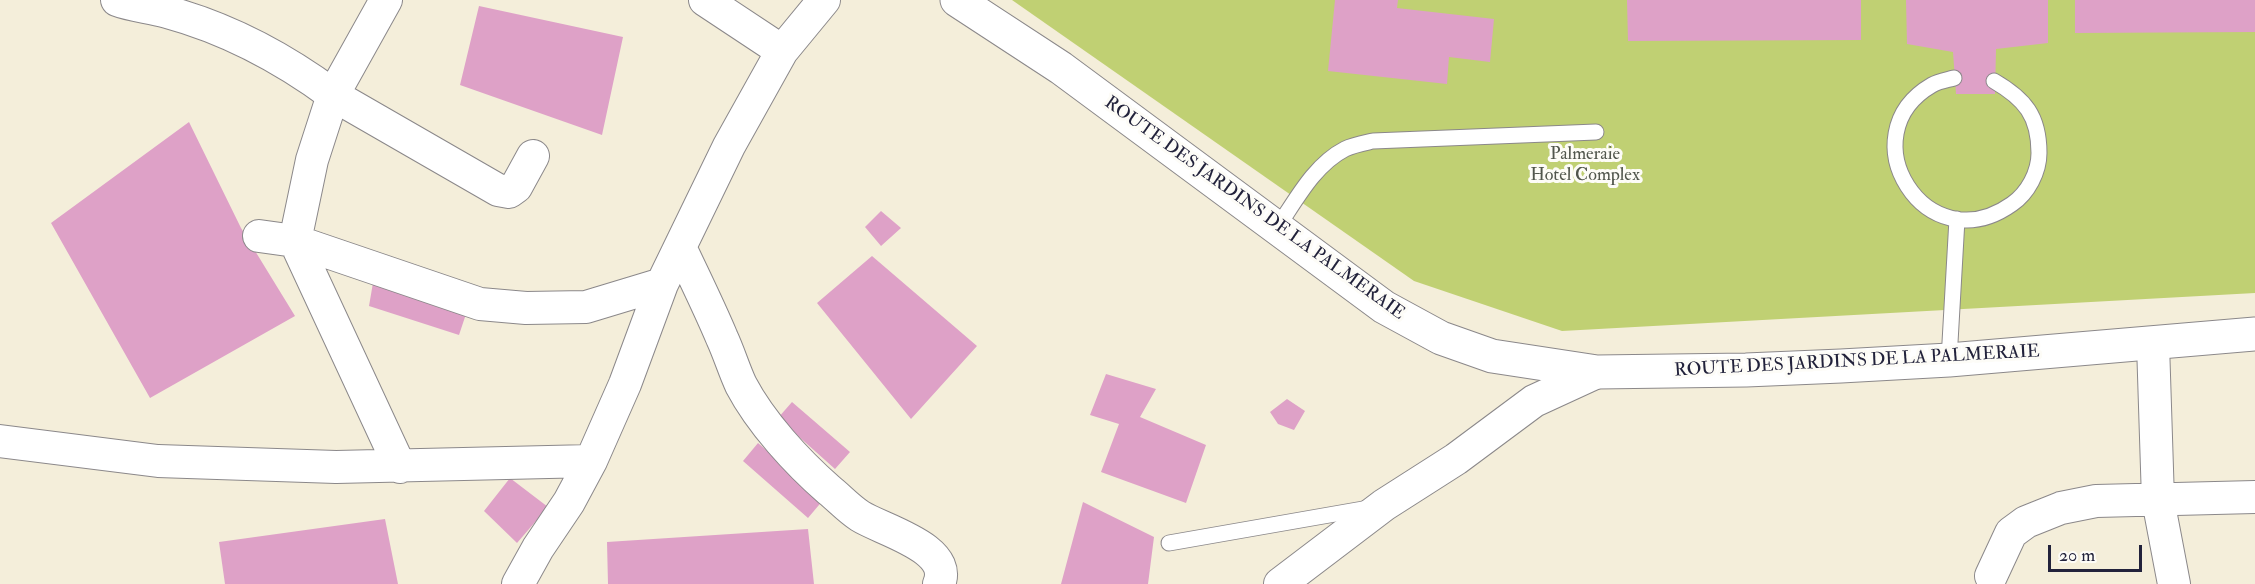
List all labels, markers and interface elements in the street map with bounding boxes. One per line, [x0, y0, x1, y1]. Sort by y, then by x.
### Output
street label: ROUTE DES JARDINS DE LA PALMERAIE [1100, 93, 1408, 325]
park label: Palmeraie Hotel Complex [1530, 144, 1640, 186]
street label: ROUTE DES JARDINS DE LA PALMERAIE [1674, 342, 2040, 382]
scale bar [2051, 533, 2146, 571]
text: 20 m [2059, 544, 2095, 567]

